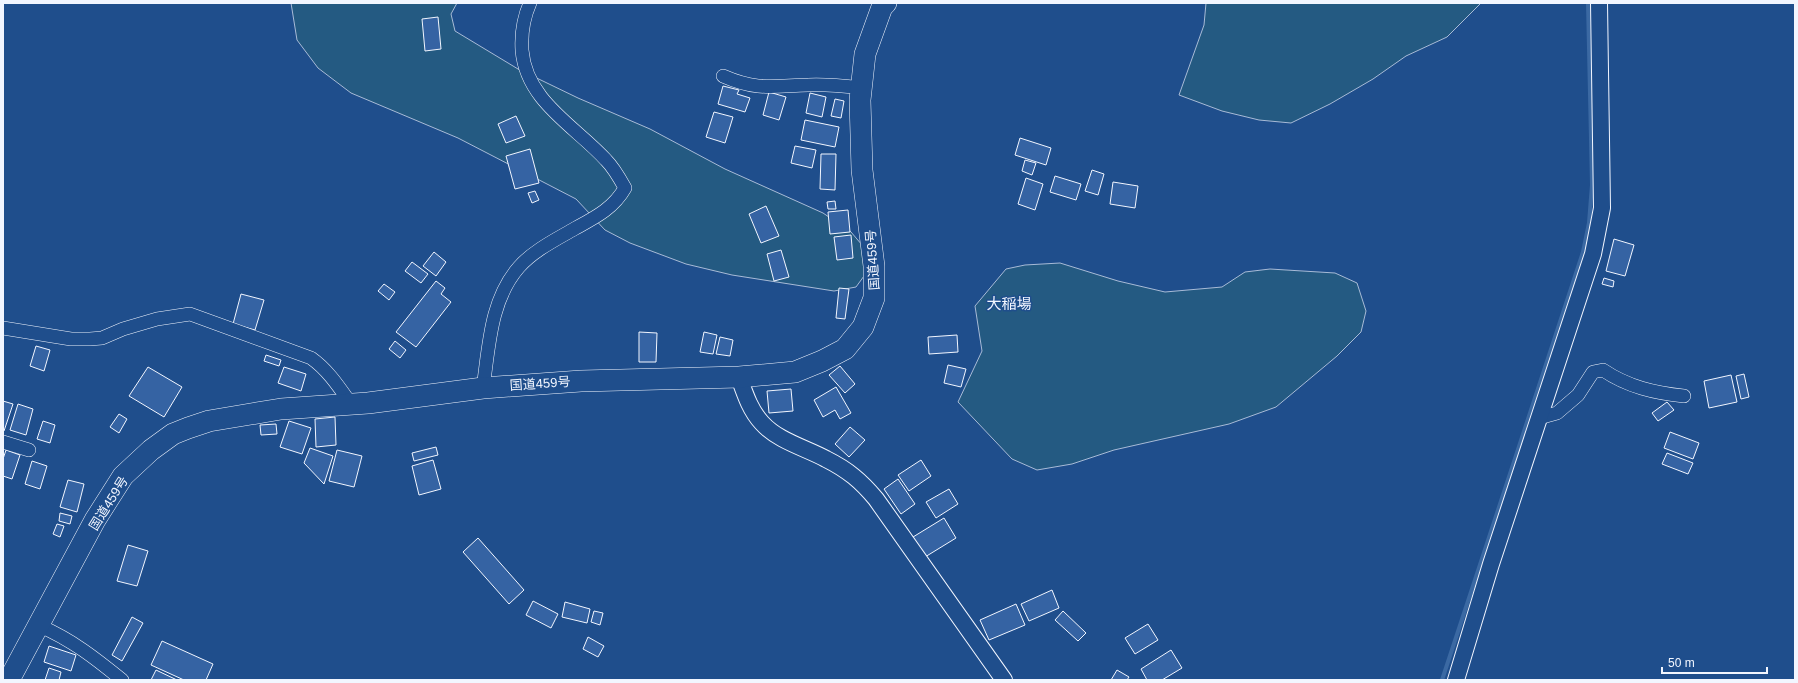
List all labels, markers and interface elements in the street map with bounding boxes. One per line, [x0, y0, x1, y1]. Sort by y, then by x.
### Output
street label: 国道459号 [863, 229, 882, 291]
district label: 大稲場 [986, 295, 1032, 312]
street label: 国道459号 [509, 374, 571, 393]
street label: 国道459号 [86, 474, 131, 533]
scale bar [1662, 649, 1767, 675]
text: 50 m [1668, 656, 1695, 670]

